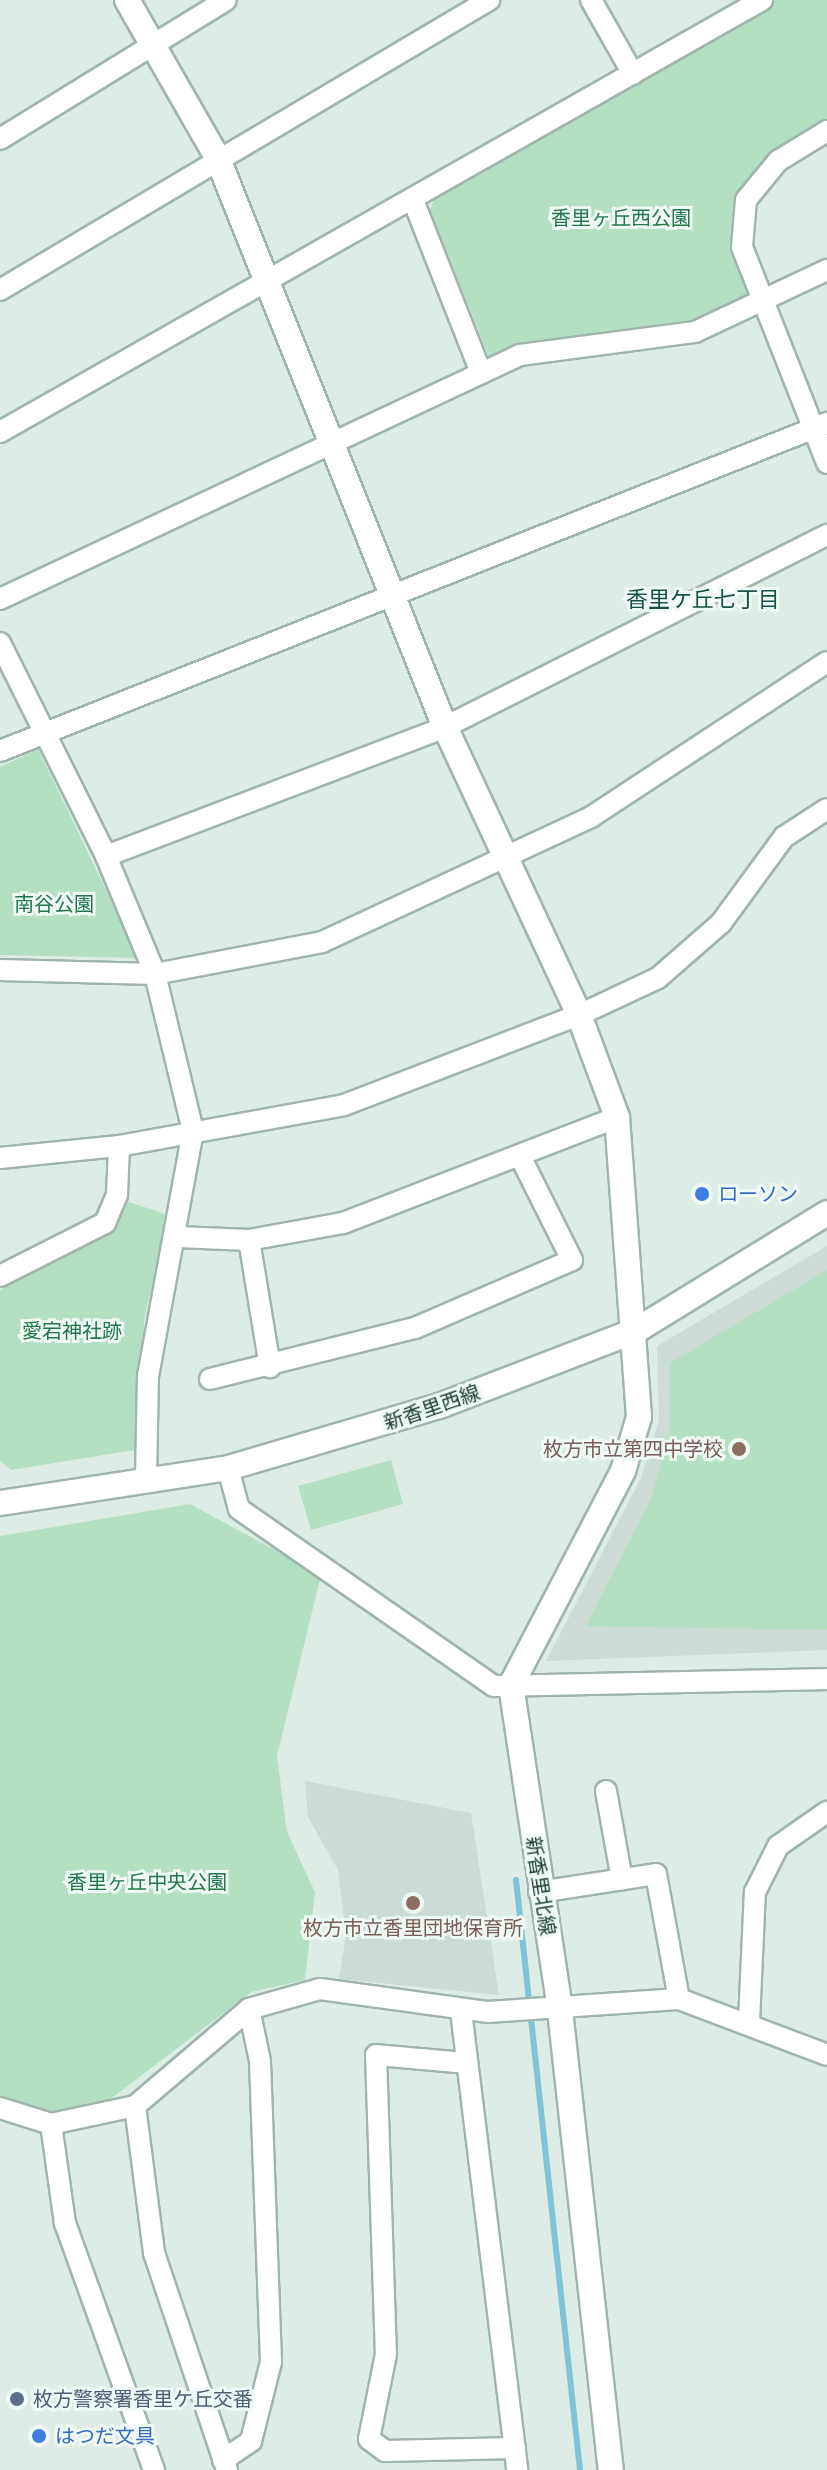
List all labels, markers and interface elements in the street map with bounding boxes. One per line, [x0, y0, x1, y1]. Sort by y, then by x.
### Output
park label: 香里ヶ丘西公園 [551, 206, 691, 230]
district label: 香里ケ丘七丁目 [626, 587, 780, 613]
park label: 南谷公園 [14, 892, 94, 916]
place label: ローソン [718, 1182, 798, 1206]
marker: ローソン [693, 1185, 711, 1203]
park label: 愛宕神社跡 [22, 1319, 122, 1343]
street label: 新香里西線 [381, 1380, 483, 1436]
place label: 枚方市立第四中学校 [543, 1437, 723, 1461]
marker: 枚方市立第四中学校 [730, 1440, 748, 1458]
street label: 新香里北線 [520, 1835, 560, 1937]
park label: 香里ヶ丘中央公園 [67, 1870, 227, 1894]
marker: 枚方市立香里団地保育所 [404, 1894, 422, 1912]
place label: 枚方市立香里団地保育所 [303, 1916, 523, 1940]
place label: 枚方警察署香里ケ丘交番 [33, 2387, 253, 2411]
marker: 枚方警察署香里ケ丘交番 [8, 2390, 26, 2408]
place label: はつだ文具 [55, 2424, 155, 2448]
marker: はつだ文具 [30, 2427, 48, 2445]

